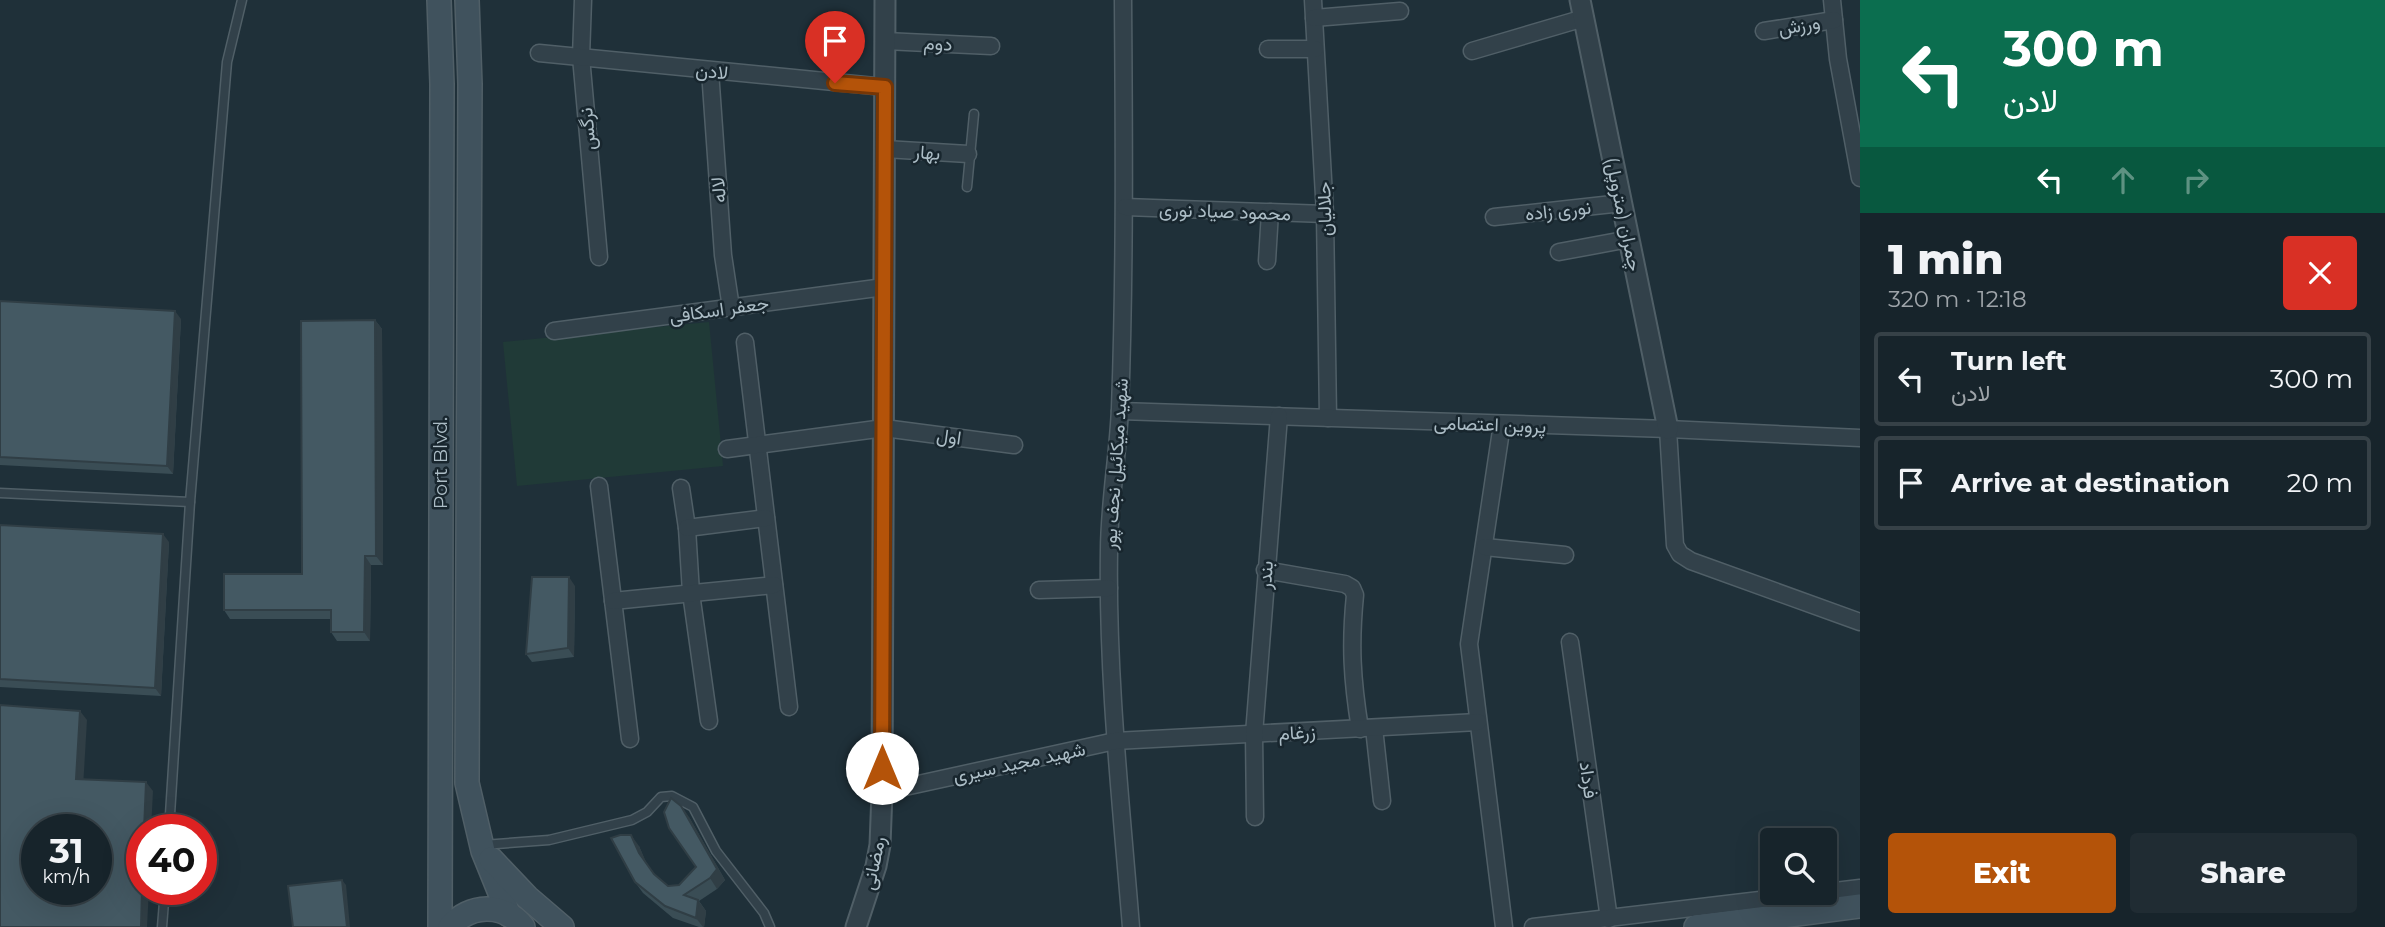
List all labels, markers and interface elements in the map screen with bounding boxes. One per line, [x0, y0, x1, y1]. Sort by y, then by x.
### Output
pin [805, 11, 865, 83]
street label: ورزش [1776, 11, 1822, 40]
text: 300 m [2003, 19, 2164, 78]
icon: arrive [816, 22, 854, 60]
icon: left [1888, 28, 1979, 119]
street label: دوم [923, 31, 953, 57]
street label: لادن [694, 58, 729, 85]
text: لادن [2003, 81, 2058, 120]
street label: نرگس [574, 107, 601, 151]
street label: بهار [912, 140, 941, 165]
street label: چمران (متروپل) [1598, 155, 1647, 274]
icon: left [2031, 161, 2069, 199]
icon: ahead [2104, 161, 2142, 199]
icon: right [2177, 161, 2215, 199]
street label: لاله [706, 176, 731, 204]
street label: جلالیان [1312, 181, 1337, 237]
street label: نوری زاده [1524, 196, 1592, 225]
street label: محمود صیاد نوری [1159, 198, 1291, 225]
text: 1 min [1888, 233, 2004, 285]
button: close [2283, 236, 2357, 310]
text: 320 m · 12:18 [1888, 285, 2027, 313]
street label: جعفر اسکافی [668, 291, 770, 328]
text: Turn left [1951, 345, 2067, 377]
icon: left [1892, 360, 1930, 398]
text: 300 m [2270, 363, 2353, 395]
street label: شهید میکائیل نجف پور [1098, 377, 1135, 552]
text: لادن [1951, 379, 1991, 407]
street label: پروین اعتصامی [1433, 411, 1547, 440]
street label: Port Blvd. [429, 417, 452, 509]
street label: اول [935, 423, 963, 450]
icon: arrive [1892, 464, 1930, 502]
text: Arrive at destination [1951, 467, 2230, 499]
text: 20 m [2287, 467, 2353, 499]
street label: بندر [1253, 560, 1278, 591]
street label: زرغام [1278, 720, 1316, 746]
position arrow [845, 731, 919, 805]
street label: شهید مجید سیری [951, 737, 1087, 788]
street label: فرداد [1575, 760, 1602, 800]
speed limit sign: 40 [126, 814, 217, 905]
map controls [1760, 828, 1837, 905]
button: search [1760, 828, 1837, 905]
text: 31 [49, 829, 84, 872]
button: Exit [1888, 833, 2116, 913]
button: Share [2130, 833, 2357, 913]
street label: رمضانی [857, 834, 890, 892]
text: km/h [42, 866, 91, 888]

